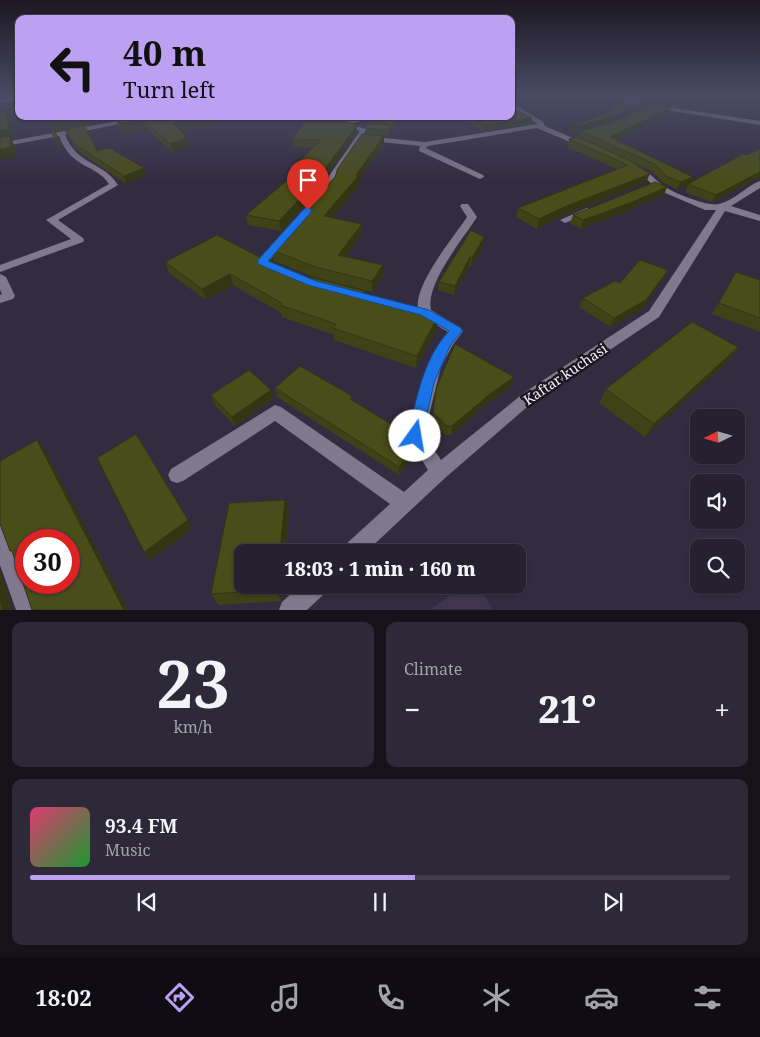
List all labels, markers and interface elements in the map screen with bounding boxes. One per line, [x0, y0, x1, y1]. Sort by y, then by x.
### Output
text: 40 m [123, 29, 206, 76]
icon: left [40, 35, 105, 100]
text: Turn left [123, 74, 215, 104]
pin [287, 159, 329, 210]
icon: arrive [294, 166, 322, 194]
street label: Kaftar kuchasi [519, 339, 611, 409]
position arrow [388, 409, 440, 461]
north arrow [690, 409, 745, 464]
map controls [690, 409, 745, 594]
button: sound [690, 474, 745, 529]
speed limit sign: 30 [15, 529, 80, 594]
button: search [690, 539, 745, 594]
text: 18:03 · 1 min · 160 m [284, 556, 476, 582]
text: 23 [156, 639, 230, 727]
text: Climate [404, 658, 462, 680]
text: 21° [538, 682, 596, 734]
text: − [404, 690, 420, 728]
text: + [714, 690, 730, 728]
text: km/h [173, 716, 213, 738]
text: 93.4 FM [105, 813, 178, 839]
text: Music [105, 839, 150, 861]
icon: previous [133, 888, 161, 916]
icon: pause [366, 888, 394, 916]
icon: next [599, 888, 627, 916]
icon: directions [162, 980, 197, 1015]
icon: music [268, 980, 303, 1015]
icon: phone [373, 980, 408, 1015]
icon: climate [479, 980, 514, 1015]
icon: car [584, 980, 619, 1015]
icon: filters [690, 980, 725, 1015]
text: 18:02 [35, 982, 92, 1012]

